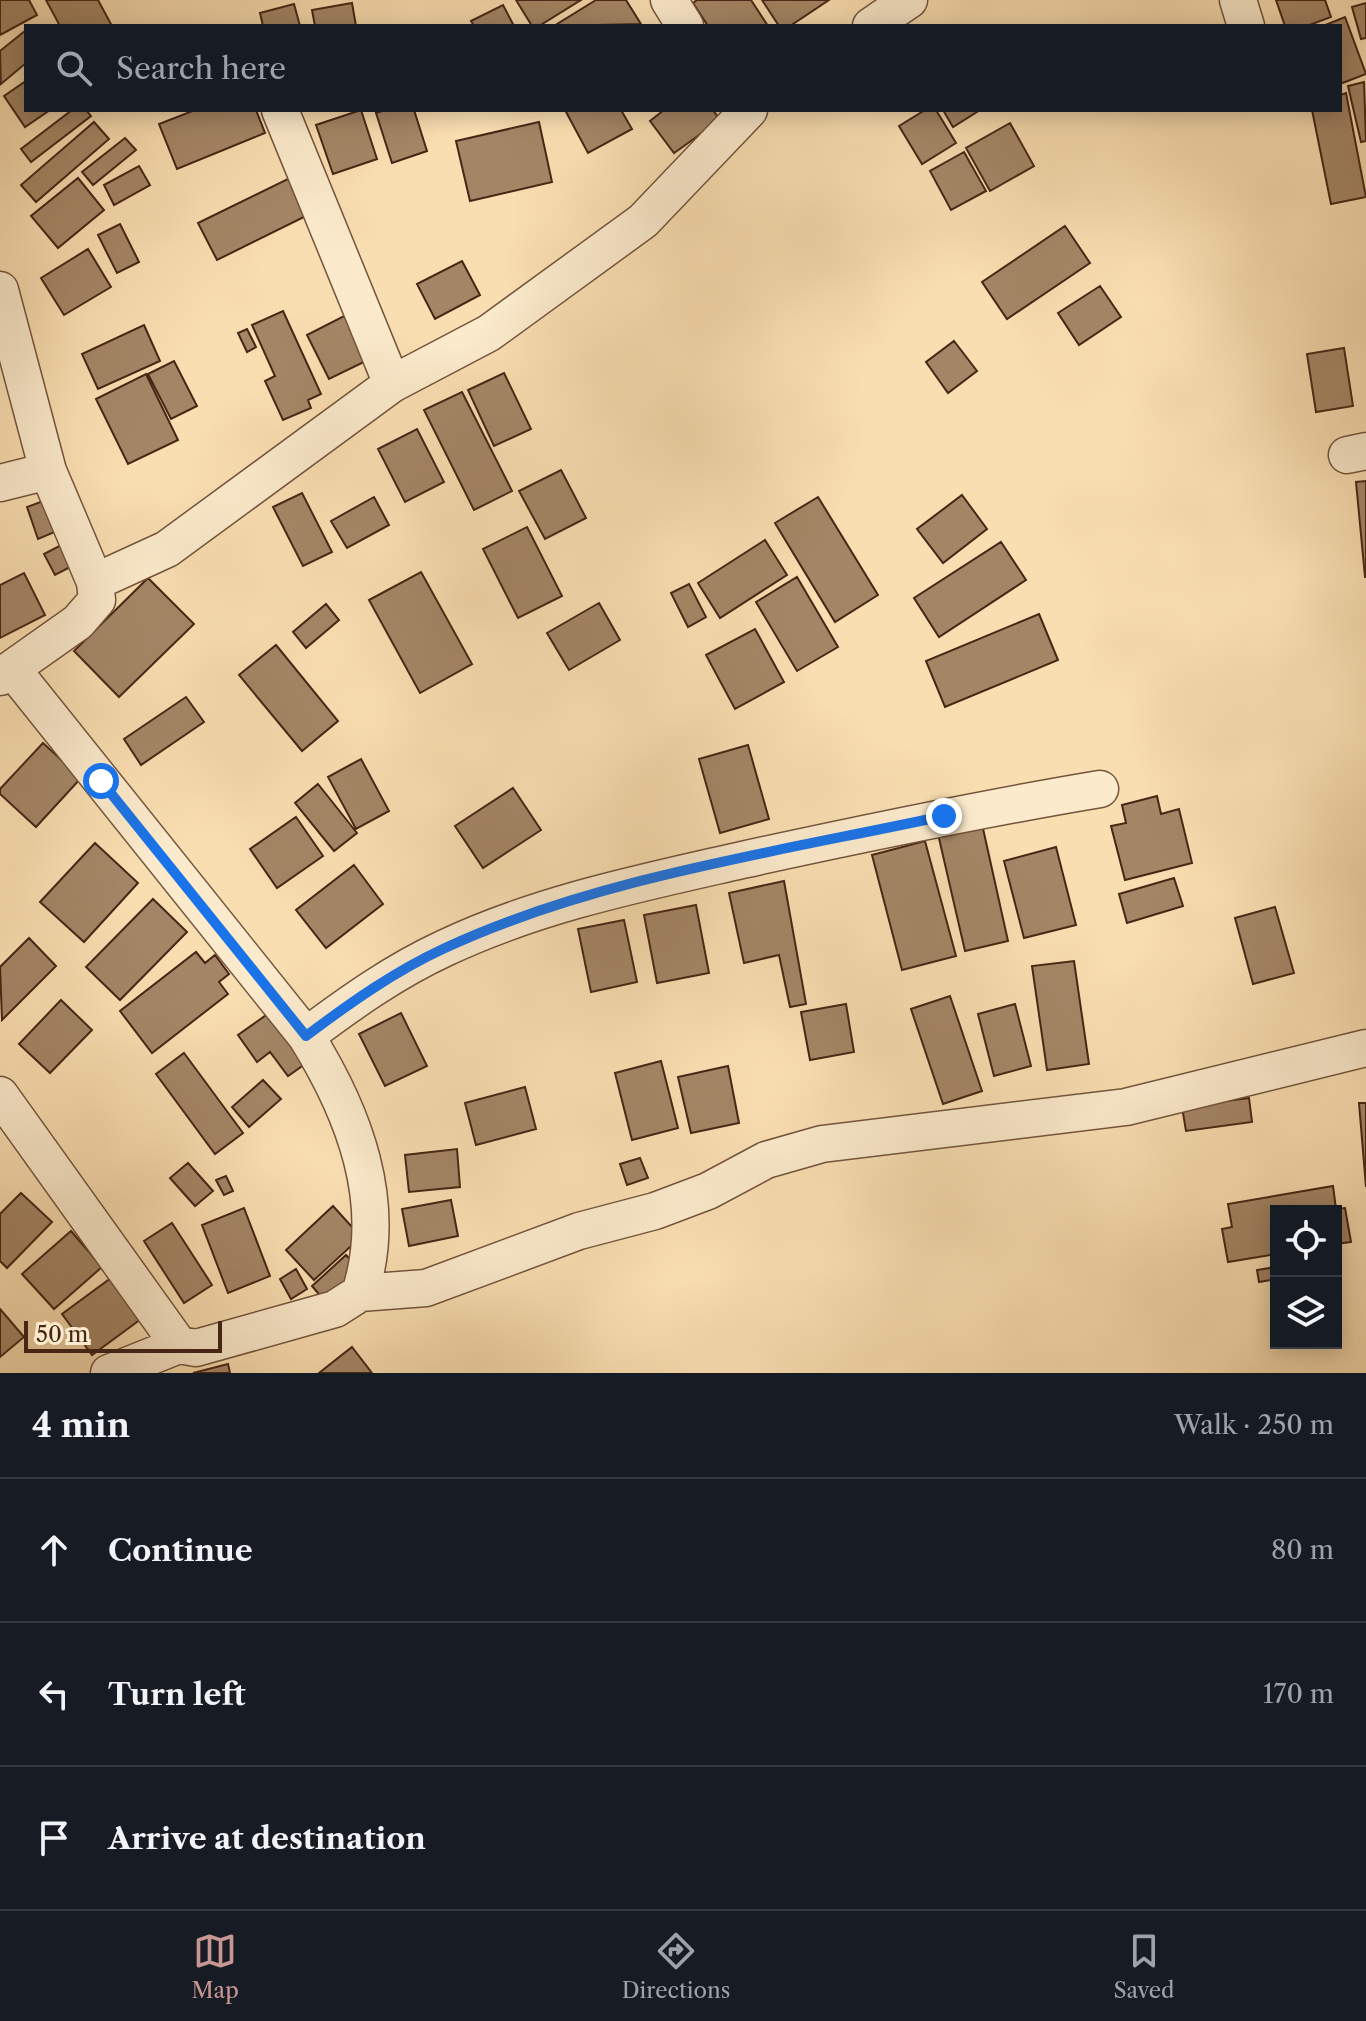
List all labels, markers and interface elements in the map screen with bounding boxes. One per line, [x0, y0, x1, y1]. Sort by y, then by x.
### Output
search box [24, 24, 1342, 112]
icon: search [52, 46, 96, 90]
text: Search here [116, 50, 286, 87]
route start [83, 763, 119, 799]
route end [926, 798, 962, 834]
map controls [1270, 1205, 1342, 1349]
button: locate [1270, 1205, 1342, 1277]
button: layers [1270, 1277, 1342, 1349]
scale bar [24, 1317, 222, 1353]
text: 50 m [36, 1321, 88, 1348]
text: 4 min [32, 1404, 130, 1446]
text: Walk · 250 m [1174, 1409, 1334, 1441]
icon: ahead [32, 1528, 76, 1572]
text: Continue [108, 1532, 253, 1569]
text: 80 m [1271, 1534, 1334, 1566]
icon: left [32, 1672, 76, 1716]
text: Turn left [108, 1676, 245, 1713]
text: 170 m [1263, 1678, 1334, 1710]
icon: arrive [32, 1816, 76, 1860]
text: Arrive at destination [108, 1820, 426, 1857]
tab: Map [191, 1929, 239, 2004]
tab: Directions [622, 1929, 730, 2004]
tab: Saved [1113, 1929, 1174, 2004]

